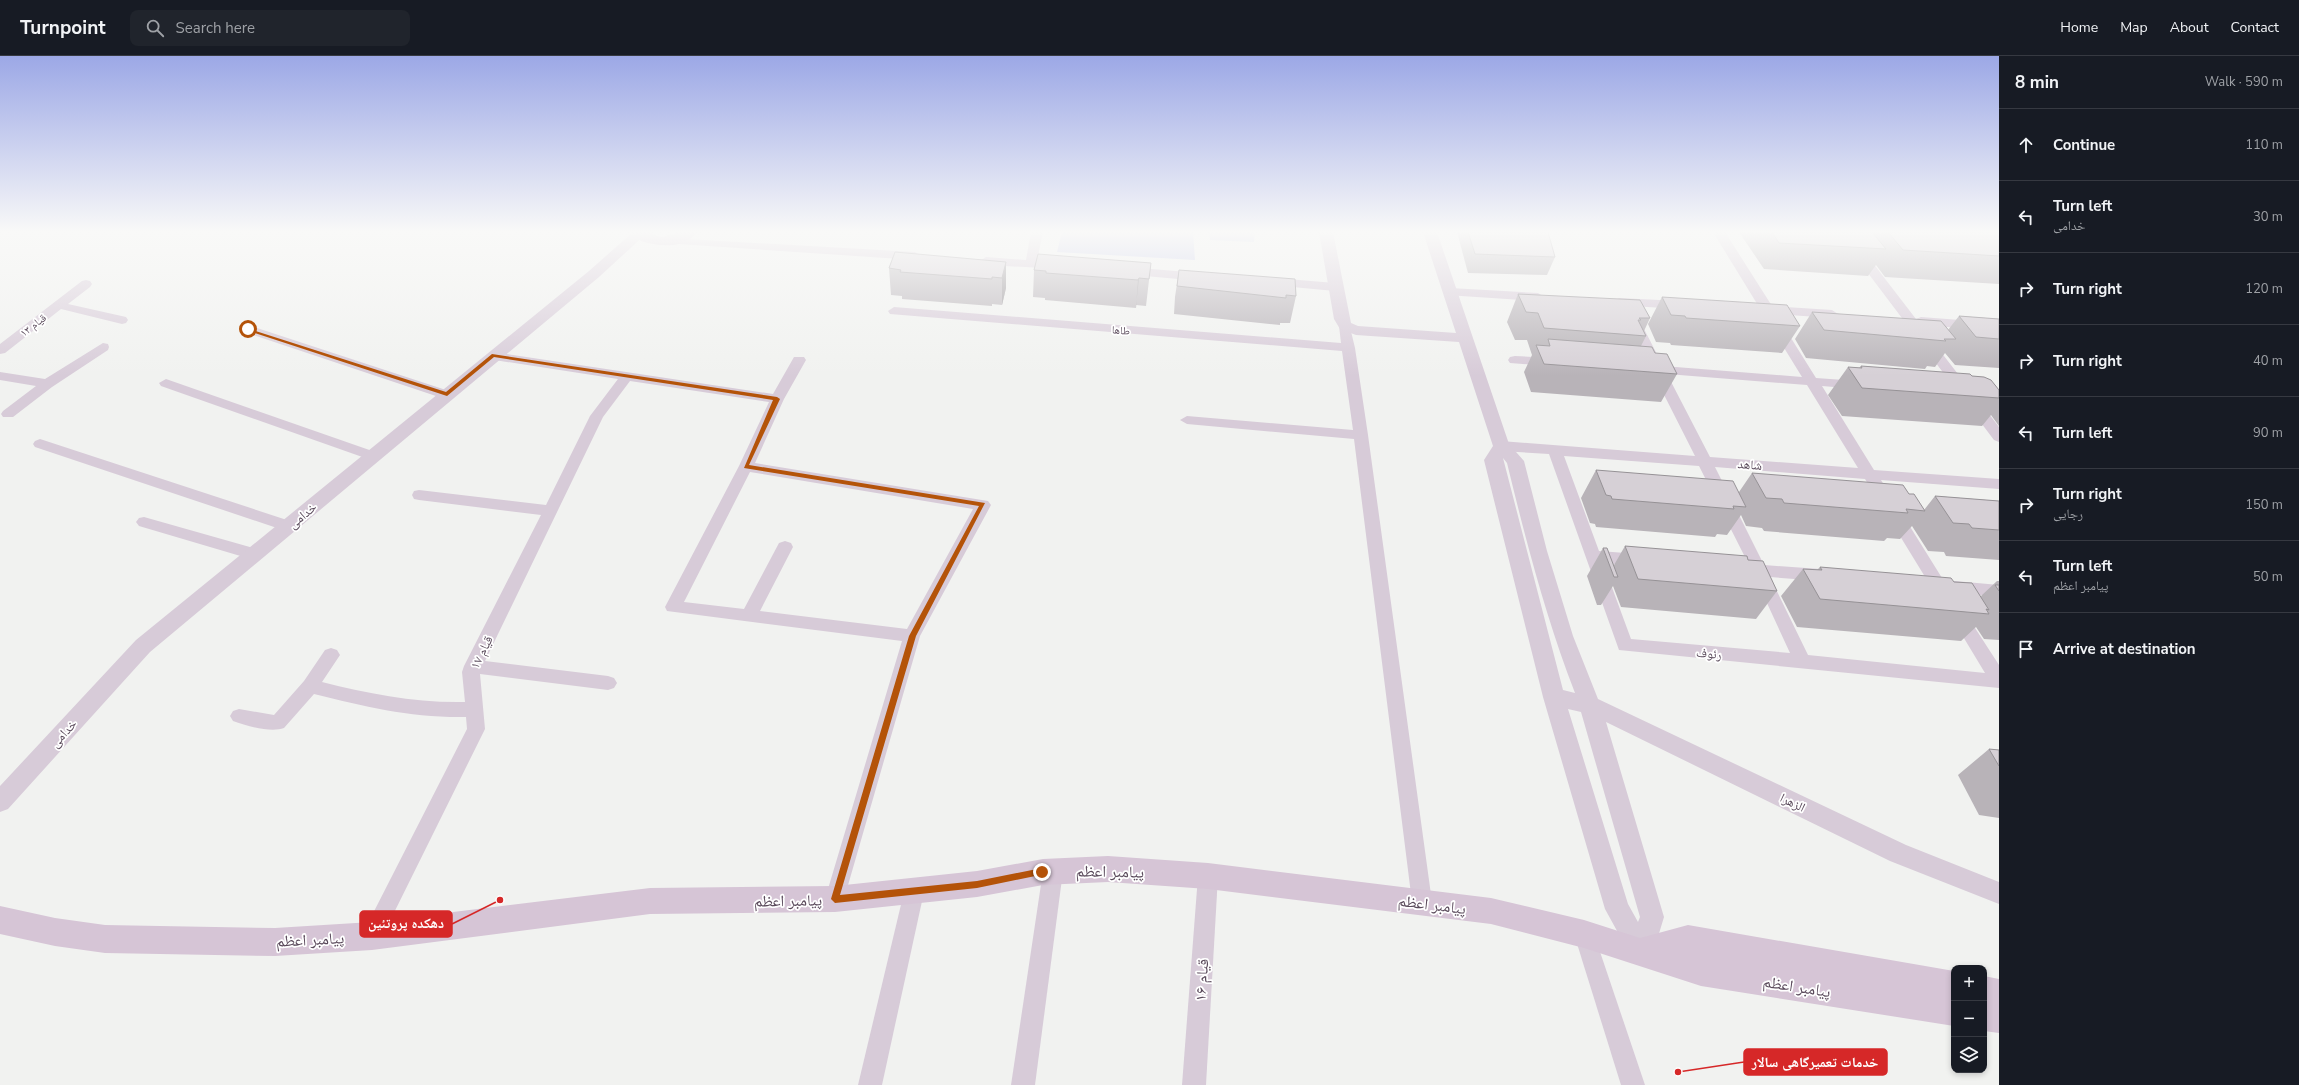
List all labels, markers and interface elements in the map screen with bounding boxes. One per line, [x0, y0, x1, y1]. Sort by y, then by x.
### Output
search box [130, 10, 410, 46]
text: Turnpoint [20, 15, 106, 41]
icon: search [144, 17, 166, 39]
text: Search here [176, 18, 255, 38]
text: Home [2060, 18, 2098, 37]
text: Map [2120, 18, 2148, 37]
text: About [2170, 18, 2209, 37]
text: Contact [2231, 18, 2279, 37]
text: 8 min [2015, 71, 2059, 94]
text: Walk · 590 m [2205, 73, 2283, 91]
icon: ahead [2015, 134, 2037, 156]
text: Continue [2053, 135, 2115, 155]
text: 110 m [2245, 136, 2283, 154]
text: Turn left [2053, 196, 2112, 216]
icon: left [2015, 206, 2037, 228]
text: 30 m [2253, 208, 2283, 226]
text: خدامی [2053, 217, 2085, 235]
icon: right [2015, 278, 2037, 300]
text: Turn right [2053, 279, 2122, 299]
text: 120 m [2245, 280, 2283, 298]
street label: قیام ۱۳ [17, 310, 50, 340]
route start [239, 320, 257, 338]
street label: طاها [1111, 322, 1131, 339]
icon: right [2015, 350, 2037, 372]
text: Turn right [2053, 351, 2122, 371]
text: 40 m [2253, 352, 2283, 370]
icon: left [2015, 422, 2037, 444]
text: Turn left [2053, 423, 2112, 443]
text: 90 m [2253, 424, 2283, 442]
street label: شاهد [1737, 455, 1763, 475]
text: Turn right [2053, 484, 2122, 504]
icon: right [2015, 494, 2037, 516]
text: 150 m [2245, 496, 2283, 514]
street label: خدامی [284, 498, 321, 533]
text: رجایی [2053, 505, 2083, 523]
text: Turn left [2053, 556, 2112, 576]
icon: left [2015, 566, 2037, 588]
text: 50 m [2253, 568, 2283, 586]
text: پیامبر اعظم [2053, 577, 2108, 595]
street label: قیام ۱۷ [466, 633, 498, 672]
icon: arrive [2015, 638, 2037, 660]
text: Arrive at destination [2053, 639, 2196, 659]
street label: رئوف [1695, 644, 1722, 664]
street label: خدامی [46, 716, 81, 752]
street label: الزهرا [1777, 789, 1808, 817]
street label: پیامبر اعظم [1076, 860, 1145, 884]
route end [1033, 863, 1051, 881]
street label: پیامبر اعظم [754, 889, 823, 913]
street label: پیامبر اعظم [1397, 890, 1467, 920]
callout: دهکده پروتئین [360, 911, 452, 937]
text: دهکده پروتئین [368, 914, 444, 933]
street label: پیامبر اعظم [275, 927, 345, 953]
street label: قیام ۱۶ [1190, 958, 1214, 1002]
map controls [1951, 965, 1987, 1073]
button: + [1951, 965, 1987, 1001]
street label: پیامبر اعظم [1761, 971, 1833, 1003]
button: − [1951, 1001, 1987, 1037]
button: layers [1951, 1037, 1987, 1073]
callout: خدمات تعمیرگاهی سالار [1744, 1049, 1887, 1075]
text: خدمات تعمیرگاهی سالار [1751, 1053, 1878, 1072]

